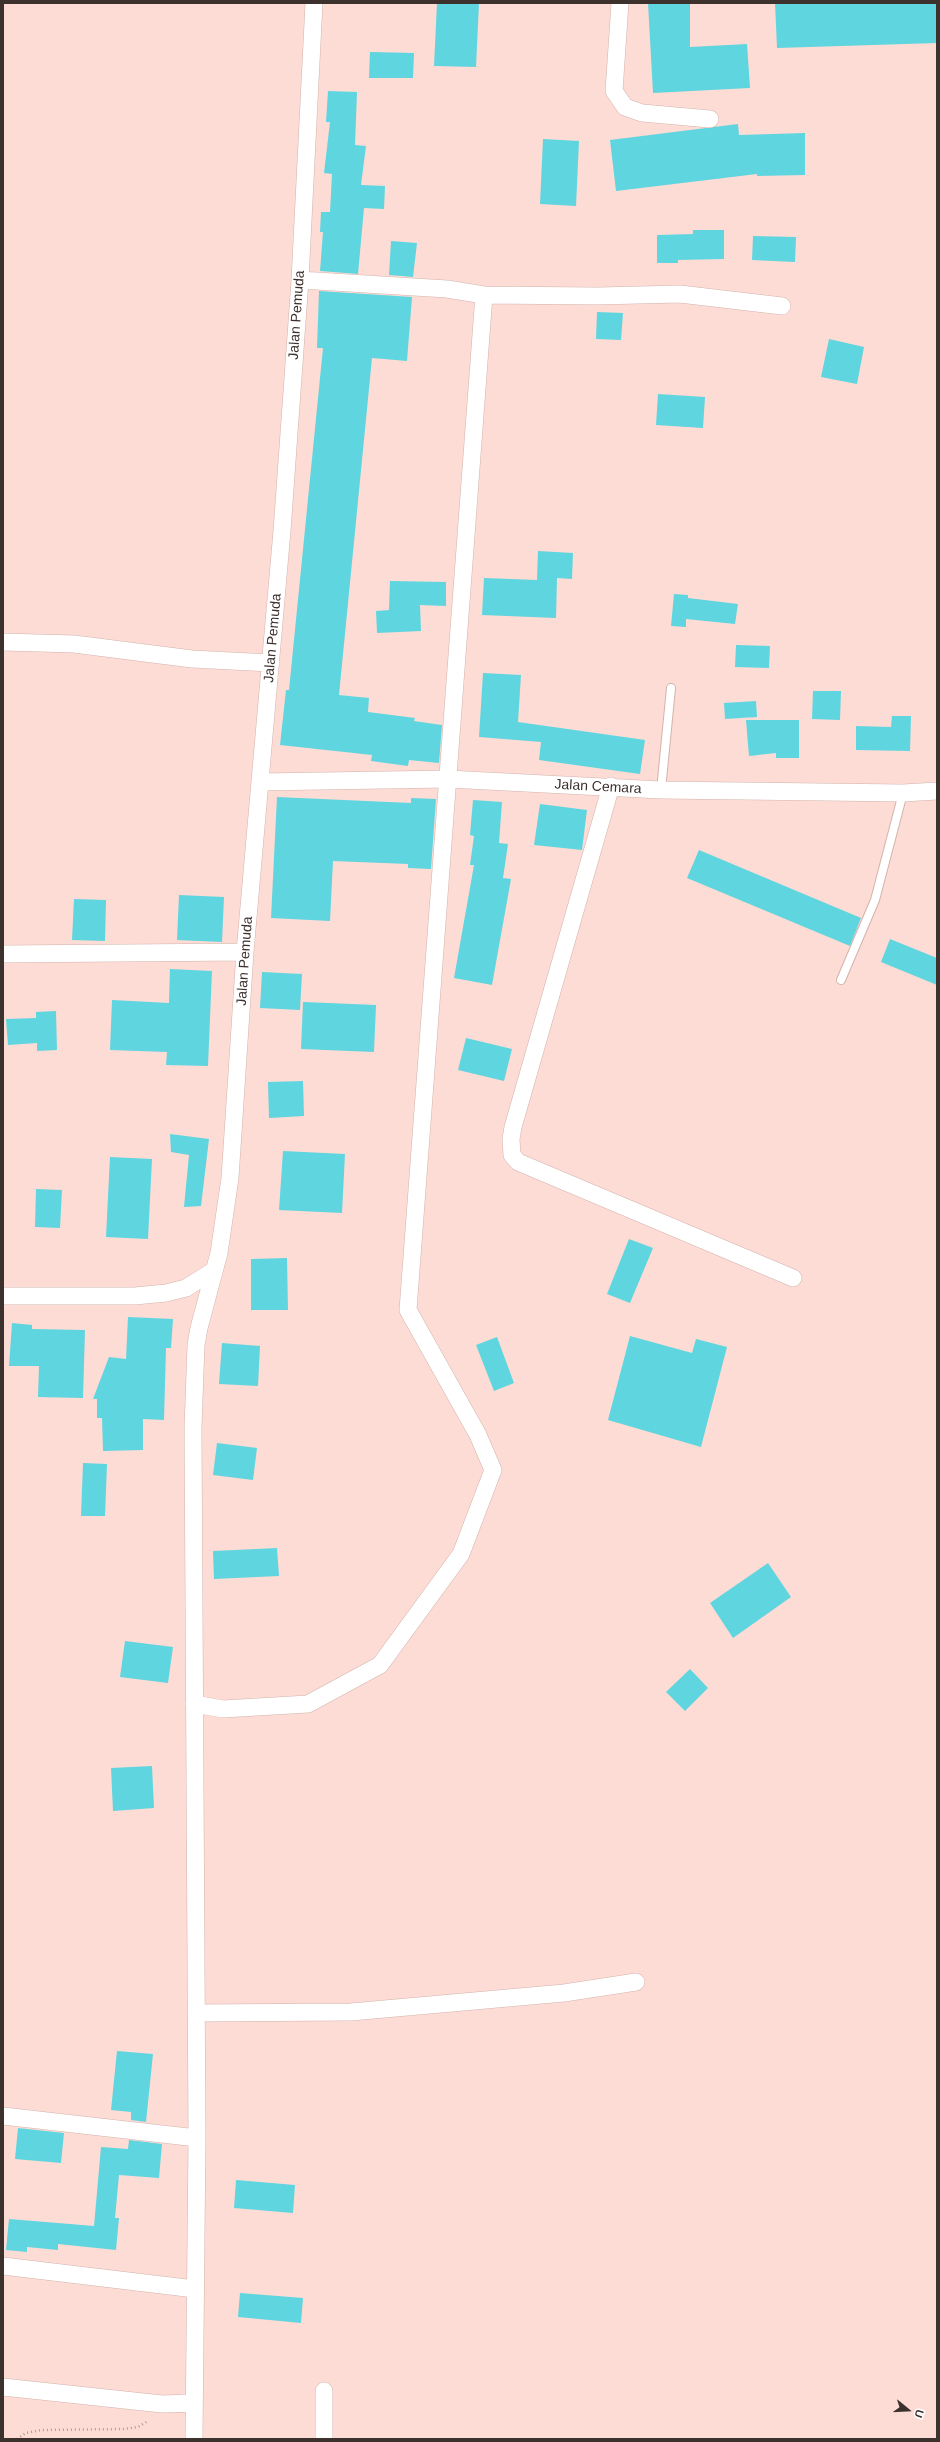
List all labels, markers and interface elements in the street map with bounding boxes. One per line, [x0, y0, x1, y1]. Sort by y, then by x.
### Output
street label: Jalan Pemuda [285, 270, 309, 360]
street label: Jalan Pemuda [261, 593, 285, 683]
street label: Jalan Cemara [554, 776, 642, 798]
street label: Jalan Pemuda [233, 916, 257, 1006]
north arrow [888, 2390, 928, 2430]
text: U [912, 2408, 926, 2419]

